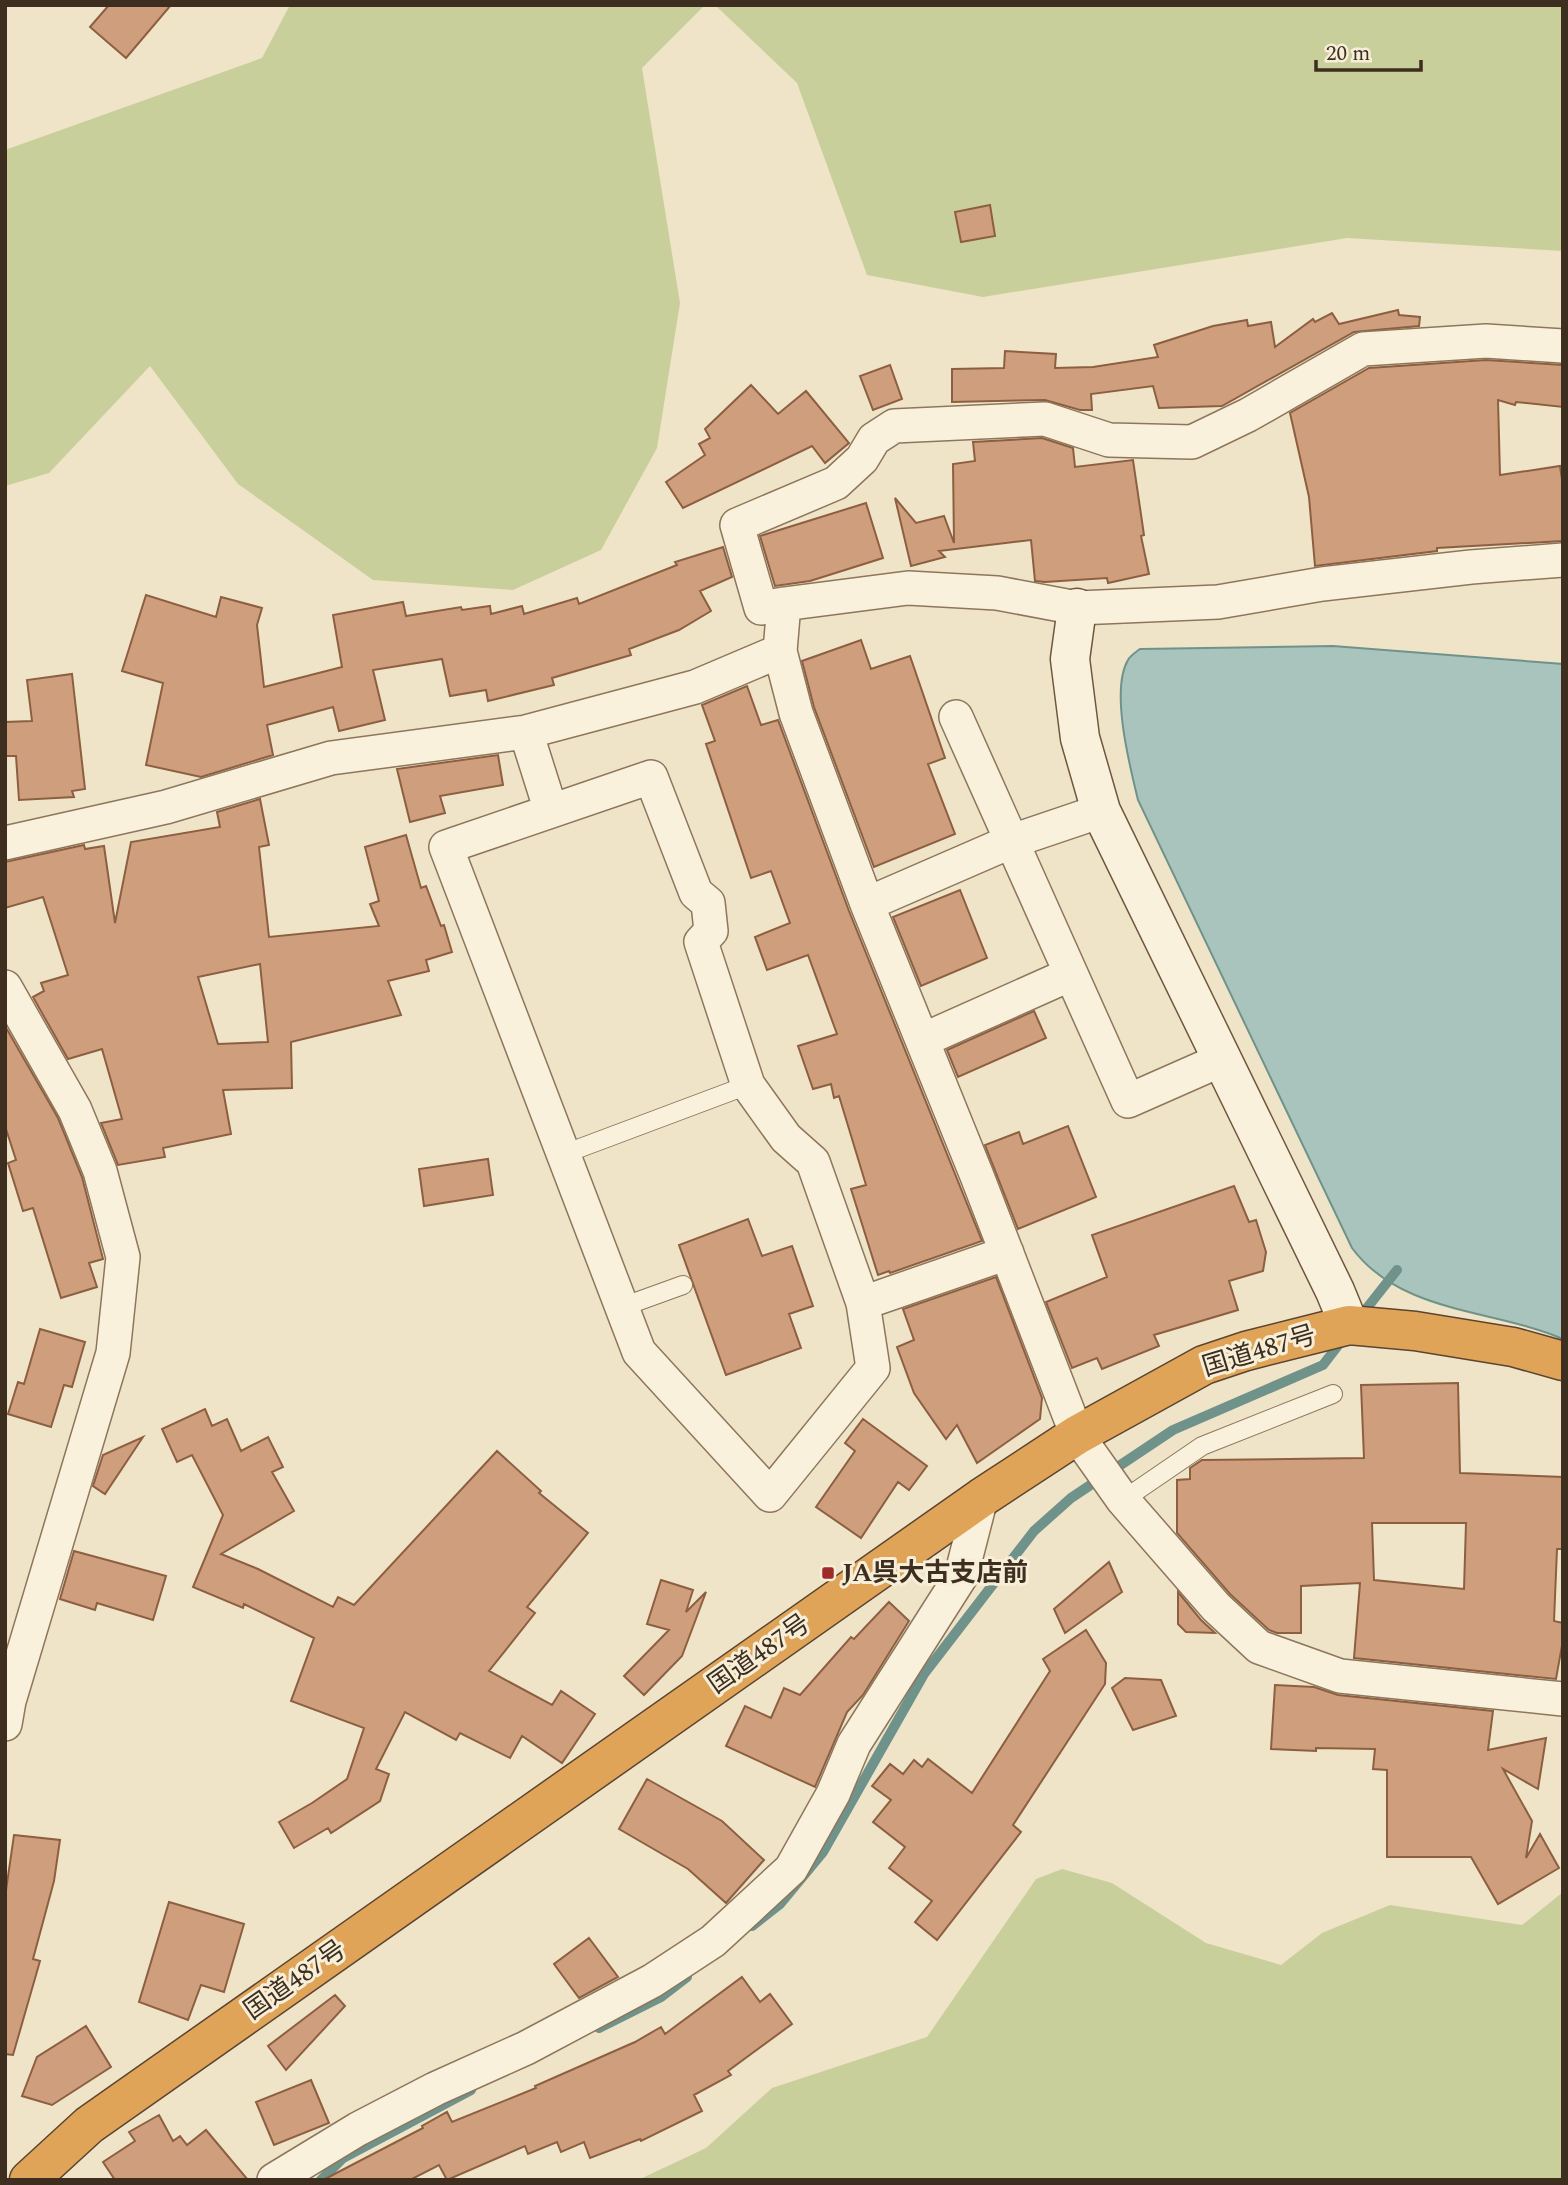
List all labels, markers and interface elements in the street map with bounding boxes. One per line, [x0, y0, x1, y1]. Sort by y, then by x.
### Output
scale bar [1316, 28, 1421, 72]
text: 20 m [1326, 38, 1370, 70]
street label: 国道487号 [1197, 1315, 1321, 1387]
place label: JA呉大古支店前 [842, 1553, 1028, 1593]
marker: JA呉大古支店前 [820, 1565, 836, 1581]
street label: 国道487号 [700, 1604, 818, 1704]
street label: 国道487号 [236, 1930, 354, 2030]

